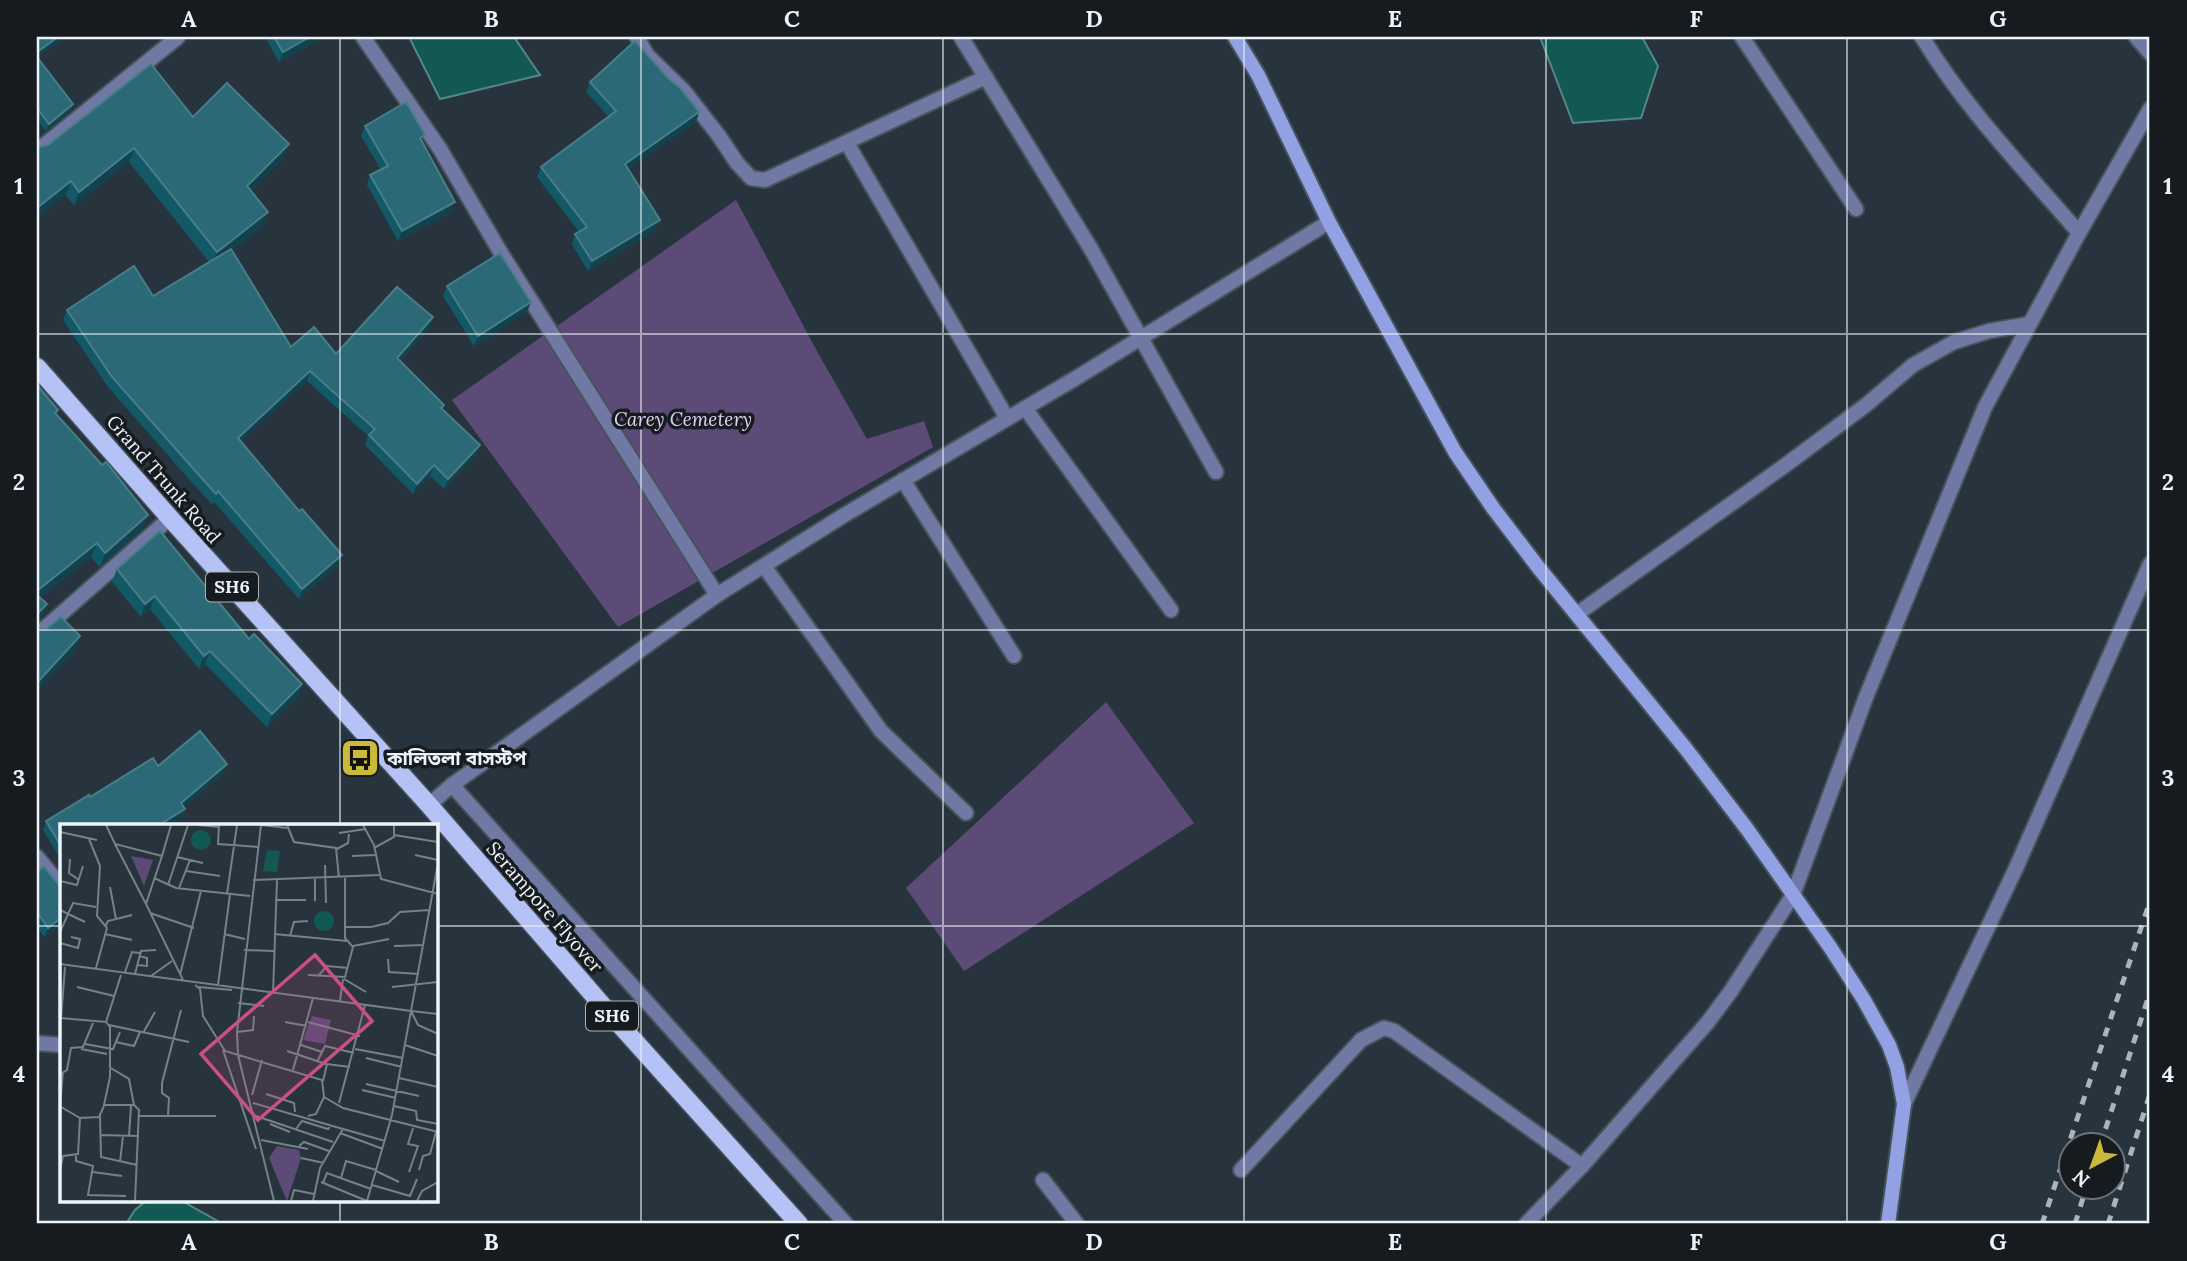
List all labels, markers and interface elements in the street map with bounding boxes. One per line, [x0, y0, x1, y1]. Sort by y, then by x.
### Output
text: A [181, 4, 197, 33]
text: B [483, 4, 499, 33]
text: C [784, 4, 800, 33]
text: D [1085, 4, 1103, 33]
text: E [1388, 4, 1402, 33]
text: F [1689, 4, 1703, 33]
text: G [1989, 4, 2007, 33]
text: 1 [14, 171, 24, 200]
text: 1 [2163, 171, 2173, 200]
park label: Carey Cemetery [614, 407, 752, 431]
street label: Grand Trunk Road [102, 410, 226, 548]
text: 2 [13, 467, 25, 496]
text: 2 [2162, 467, 2174, 496]
road number: SH6 [206, 572, 258, 602]
bus stop icon: কালিতলা বাসস্টপ [339, 737, 381, 779]
place label: কালিতলা বাসস্টপ [386, 746, 527, 770]
text: 3 [13, 763, 25, 792]
text: 3 [2162, 763, 2174, 792]
inset map [60, 824, 438, 1202]
street label: Serampore Flyover [481, 836, 609, 978]
road number: SH6 [586, 1001, 638, 1030]
text: 4 [13, 1059, 25, 1088]
text: 4 [2162, 1059, 2174, 1088]
north arrow [2058, 1132, 2128, 1202]
text: N [2067, 1165, 2094, 1193]
text: A [181, 1227, 197, 1256]
text: B [483, 1227, 499, 1256]
text: C [784, 1227, 800, 1256]
text: D [1085, 1227, 1103, 1256]
text: E [1388, 1227, 1402, 1256]
text: F [1689, 1227, 1703, 1256]
text: G [1989, 1227, 2007, 1256]

